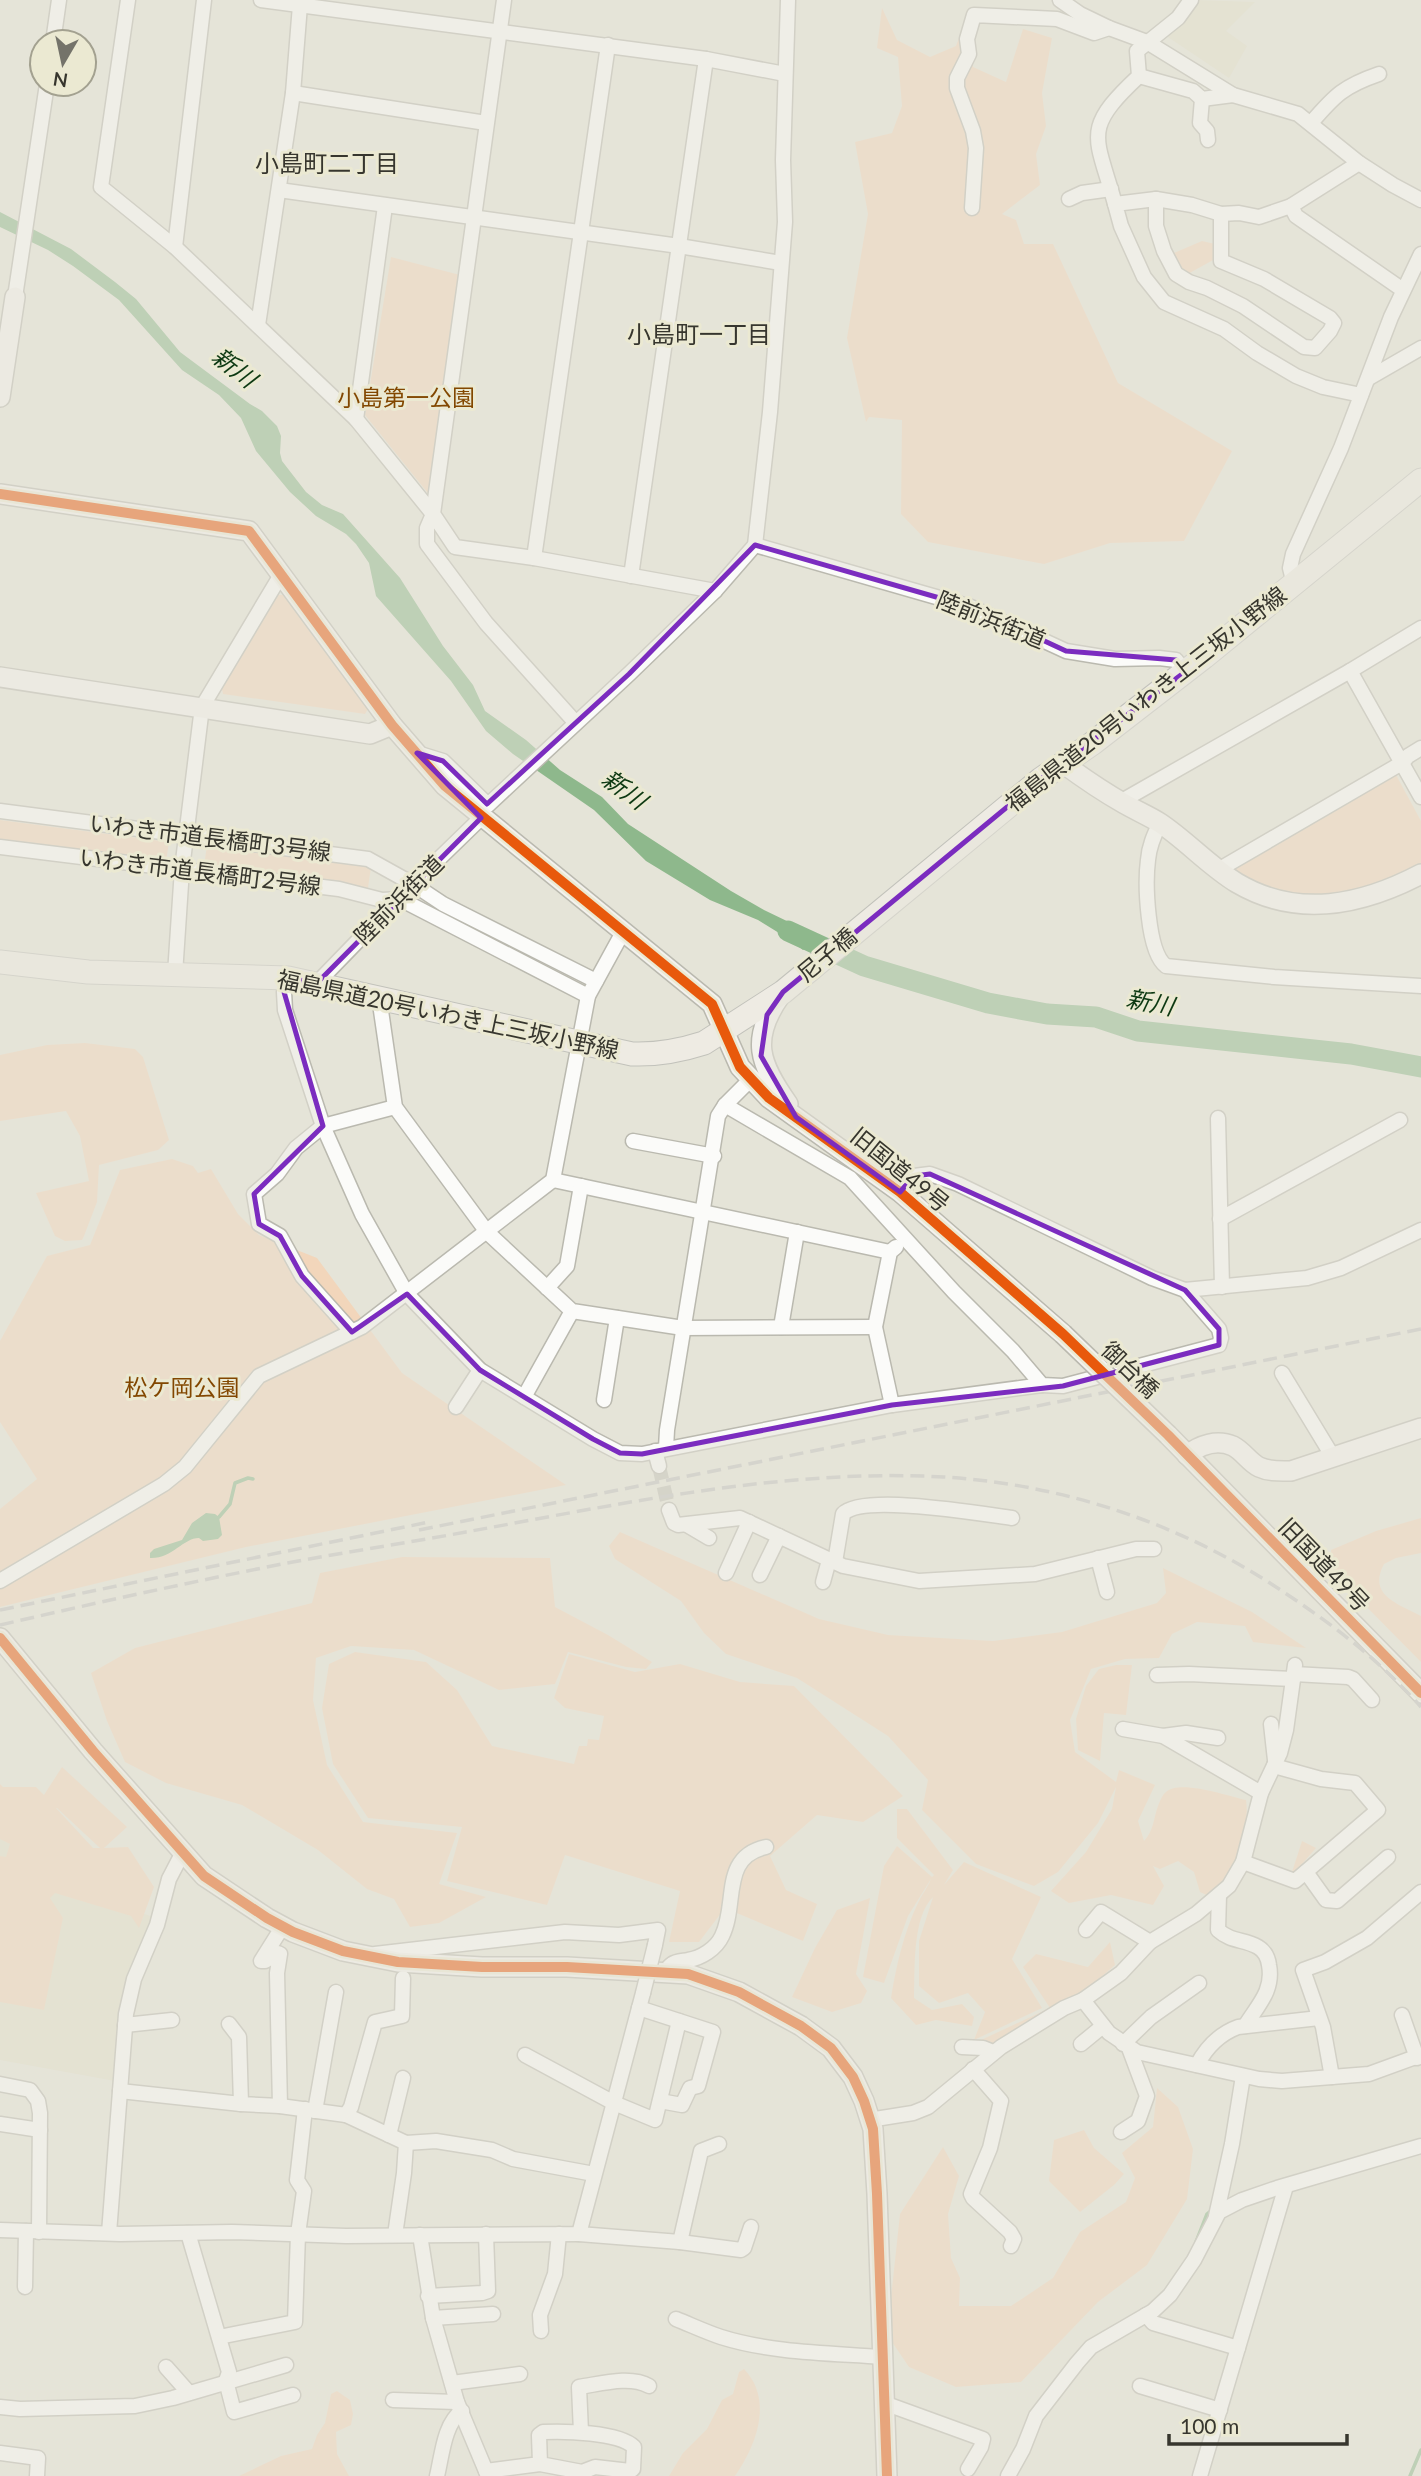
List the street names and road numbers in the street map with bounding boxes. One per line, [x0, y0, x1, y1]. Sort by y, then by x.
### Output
street label: 福島県道20号いわき上三坂小野線 [999, 580, 1291, 817]
street label: 陸前浜街道 [933, 585, 1050, 654]
street label: いわき市道長橋町3号線 [88, 808, 333, 866]
street label: いわき市道長橋町2号線 [78, 842, 323, 900]
street label: 陸前浜街道 [348, 849, 449, 950]
street label: 尼子橋 [791, 921, 862, 987]
street label: 福島県道20号いわき上三坂小野線 [275, 964, 622, 1064]
street label: 旧国道49号 [846, 1121, 956, 1217]
street label: 御台橋 [1096, 1335, 1165, 1403]
street label: 旧国道49号 [1273, 1512, 1376, 1617]

